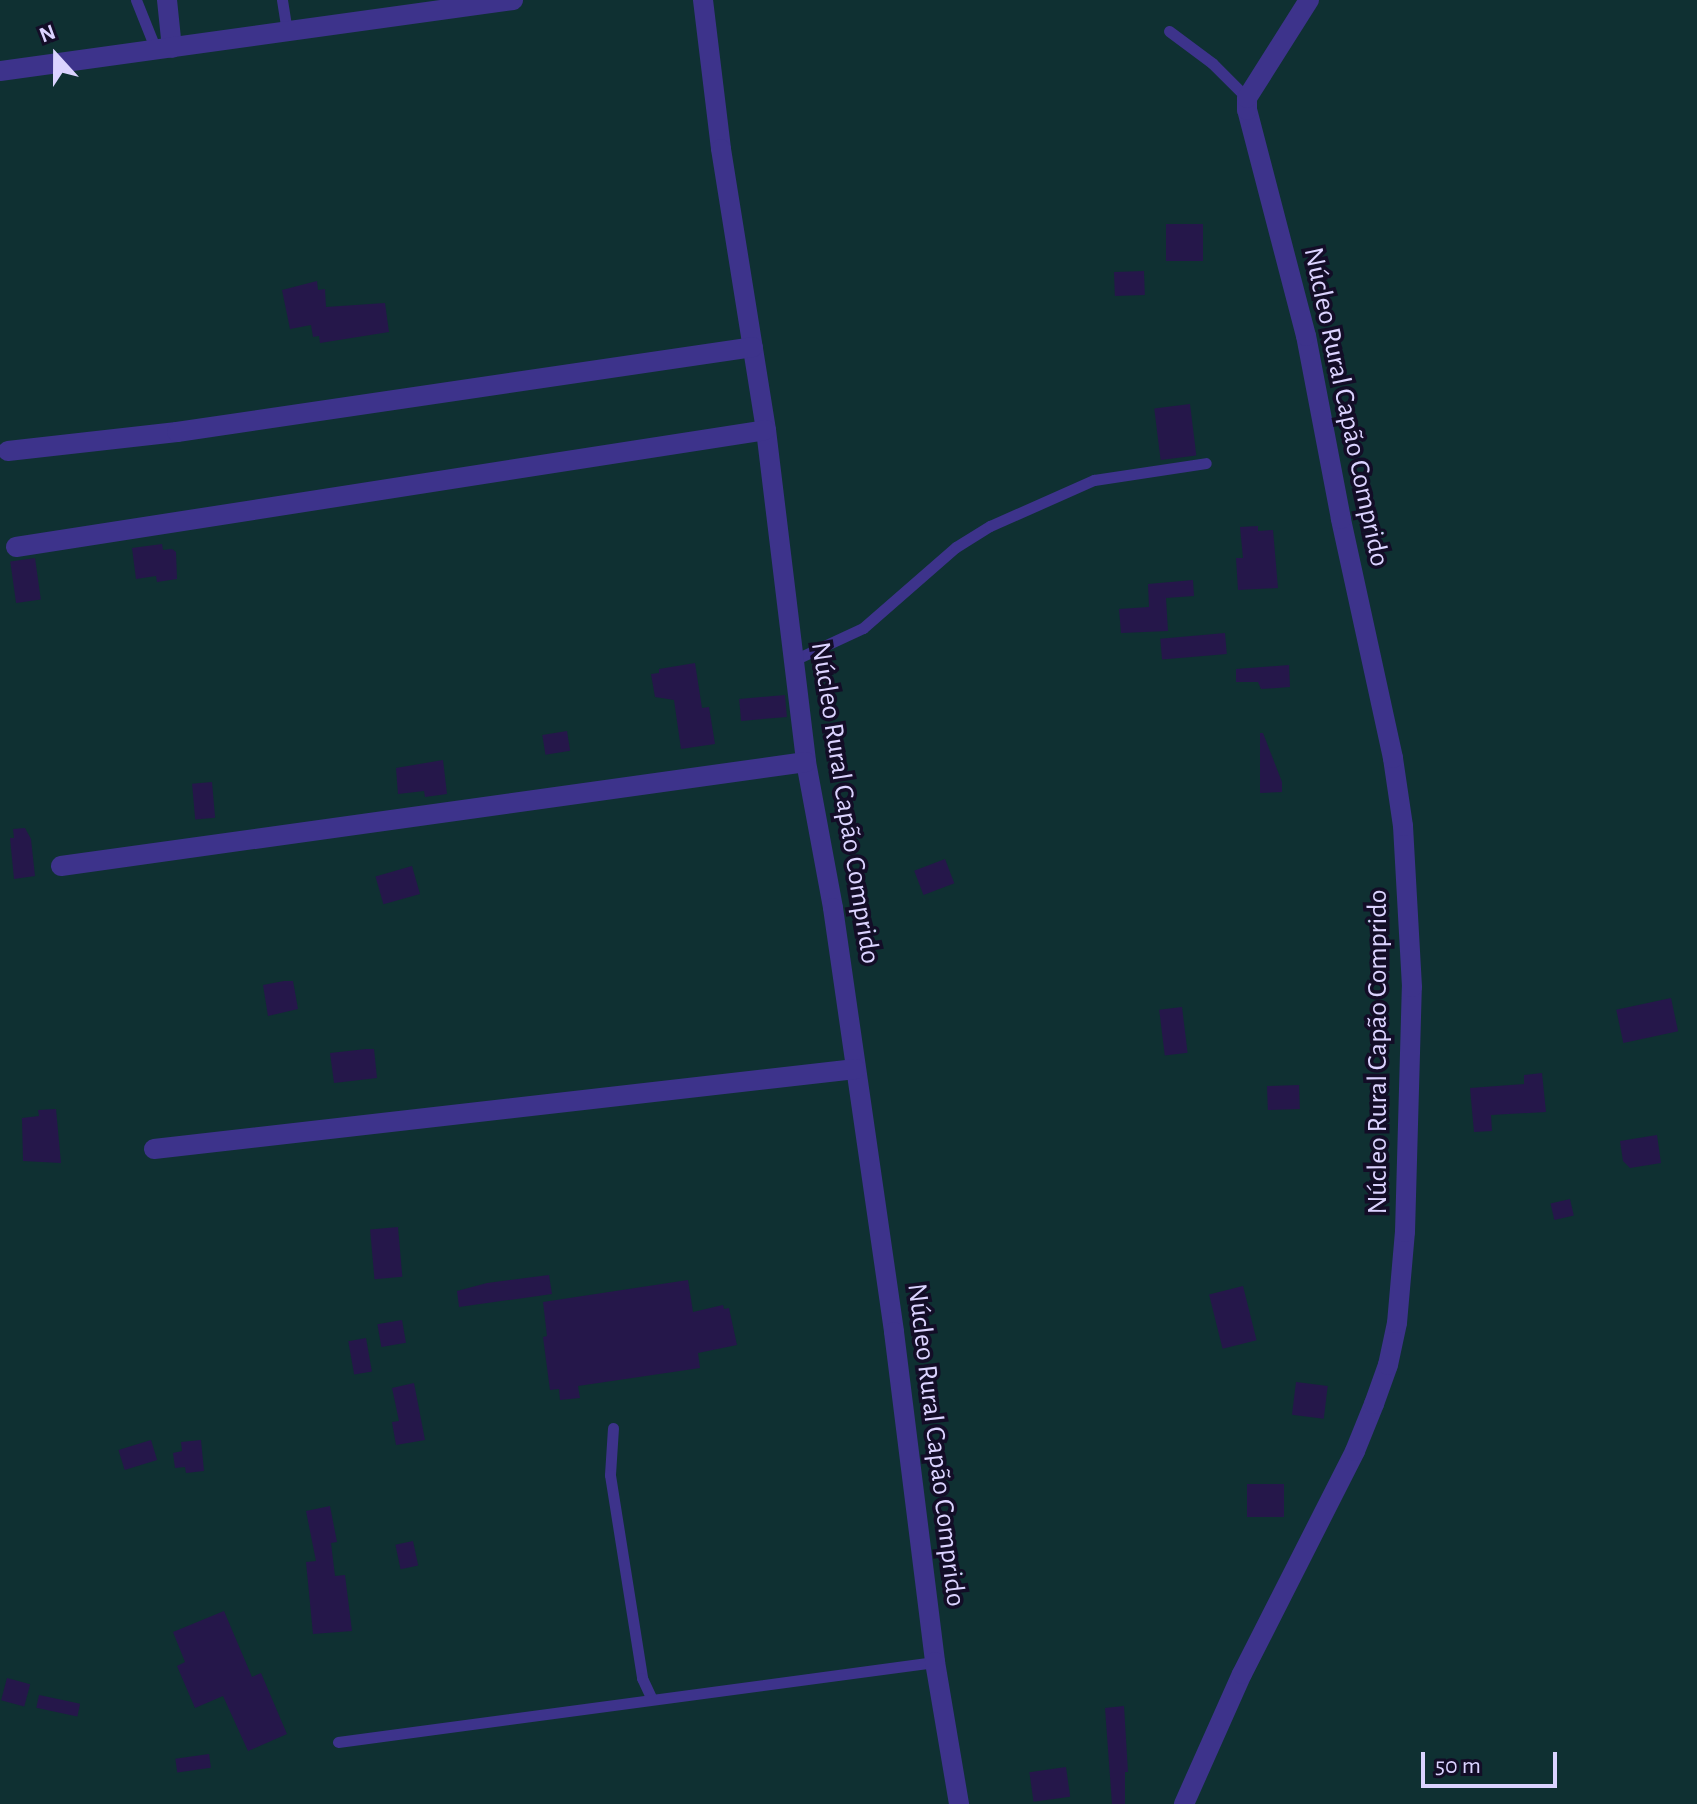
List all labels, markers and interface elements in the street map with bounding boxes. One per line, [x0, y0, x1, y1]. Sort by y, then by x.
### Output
north arrow [16, 16, 96, 96]
text: N [36, 21, 58, 47]
street label: Núcleo Rural Capão Comprido [1296, 244, 1396, 570]
street label: Núcleo Rural Capão Comprido [803, 640, 887, 966]
street label: Núcleo Rural Capão Comprido [1361, 889, 1395, 1215]
street label: Núcleo Rural Capão Comprido [900, 1282, 972, 1608]
scale bar [1425, 1736, 1561, 1786]
text: 50 m [1435, 1754, 1481, 1778]

